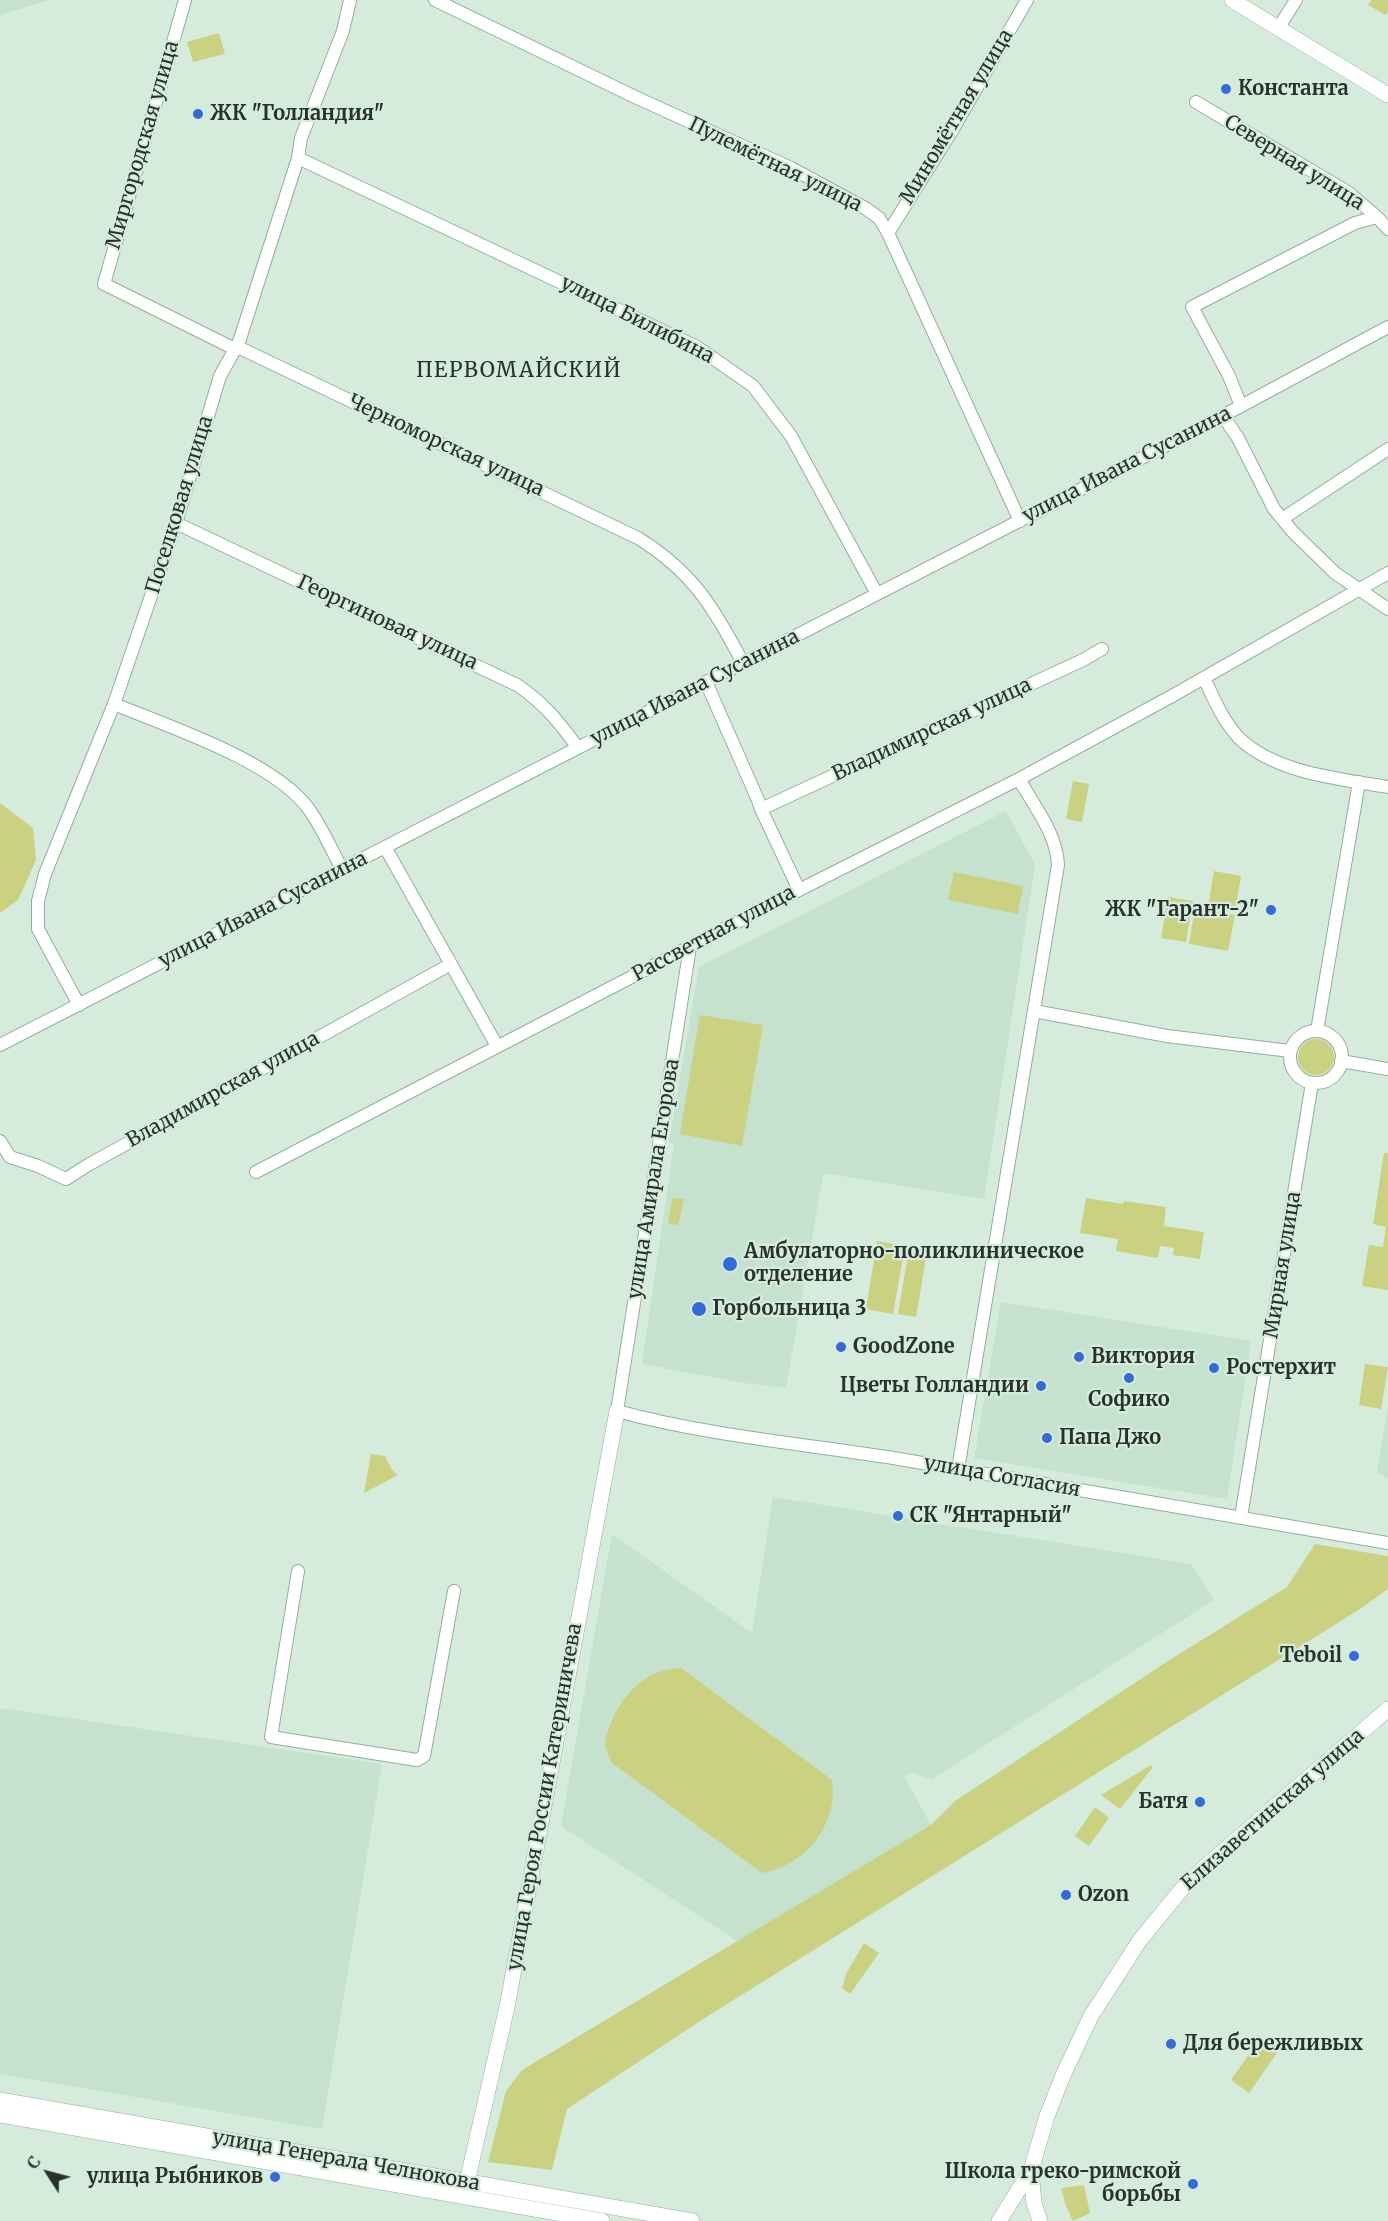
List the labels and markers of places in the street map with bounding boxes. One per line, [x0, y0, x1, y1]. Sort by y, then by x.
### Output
place label: Константа [1238, 77, 1349, 101]
marker: Константа [1219, 82, 1233, 96]
place label: ЖК "Голландия" [210, 102, 384, 126]
marker: ЖК "Голландия" [191, 107, 205, 121]
place label: ЖК "Гарант-2" [1105, 898, 1259, 922]
marker: ЖК "Гарант-2" [1264, 903, 1278, 917]
place label: Амбулаторно-поликлиническое отделение [744, 1240, 1084, 1287]
marker: Амбулаторно-поликлиническое отделение [721, 1255, 739, 1273]
place label: Горбольница 3 [712, 1297, 866, 1321]
marker: Горбольница 3 [690, 1300, 708, 1318]
place label: GoodZone [853, 1335, 955, 1359]
marker: GoodZone [834, 1340, 848, 1354]
place label: Виктория [1091, 1345, 1195, 1369]
marker: Виктория [1072, 1350, 1086, 1364]
place label: Ростерхит [1226, 1356, 1336, 1380]
marker: Ростерхит [1207, 1361, 1221, 1375]
marker: Софико [1122, 1371, 1136, 1385]
place label: Цветы Голландии [840, 1374, 1029, 1398]
marker: Цветы Голландии [1034, 1379, 1048, 1393]
place label: Софико [1088, 1388, 1170, 1412]
place label: Папа Джо [1059, 1426, 1161, 1450]
marker: Папа Джо [1040, 1431, 1054, 1445]
place label: СК "Янтарный" [910, 1504, 1072, 1528]
marker: СК "Янтарный" [891, 1509, 905, 1523]
place label: Teboil [1280, 1644, 1342, 1668]
marker: Teboil [1347, 1649, 1361, 1663]
place label: Батя [1138, 1790, 1188, 1814]
marker: Батя [1193, 1795, 1207, 1809]
place label: Ozon [1078, 1883, 1129, 1907]
marker: Ozon [1059, 1888, 1073, 1902]
place label: Для бережливых [1183, 2032, 1363, 2056]
marker: Для бережливых [1164, 2037, 1178, 2051]
place label: Школа греко-римской борьбы [945, 2160, 1181, 2207]
place label: улица Рыбников [87, 2165, 263, 2189]
marker: улица Рыбников [268, 2170, 282, 2184]
marker: Школа греко-римской борьбы [1186, 2177, 1200, 2191]

